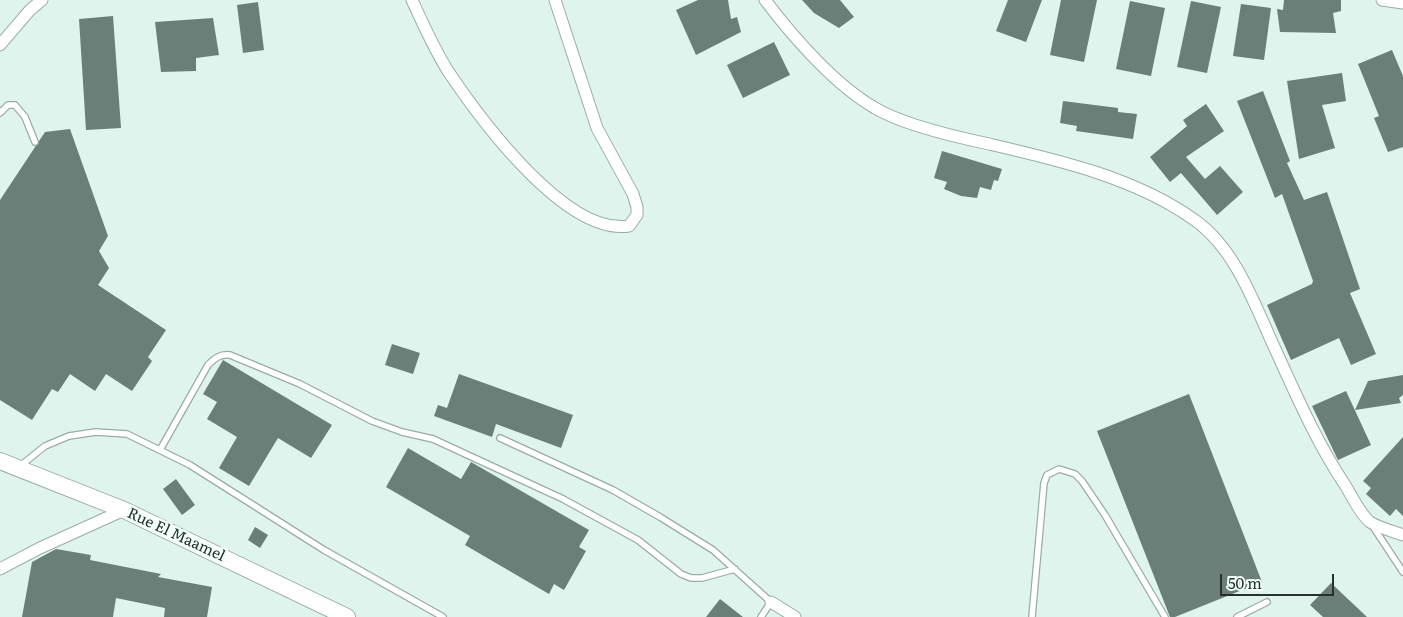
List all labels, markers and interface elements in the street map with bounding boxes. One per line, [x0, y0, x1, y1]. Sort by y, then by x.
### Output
street label: Rue El Maamel [124, 504, 228, 566]
scale bar [1223, 564, 1337, 596]
text: 50 m [1228, 571, 1262, 594]

